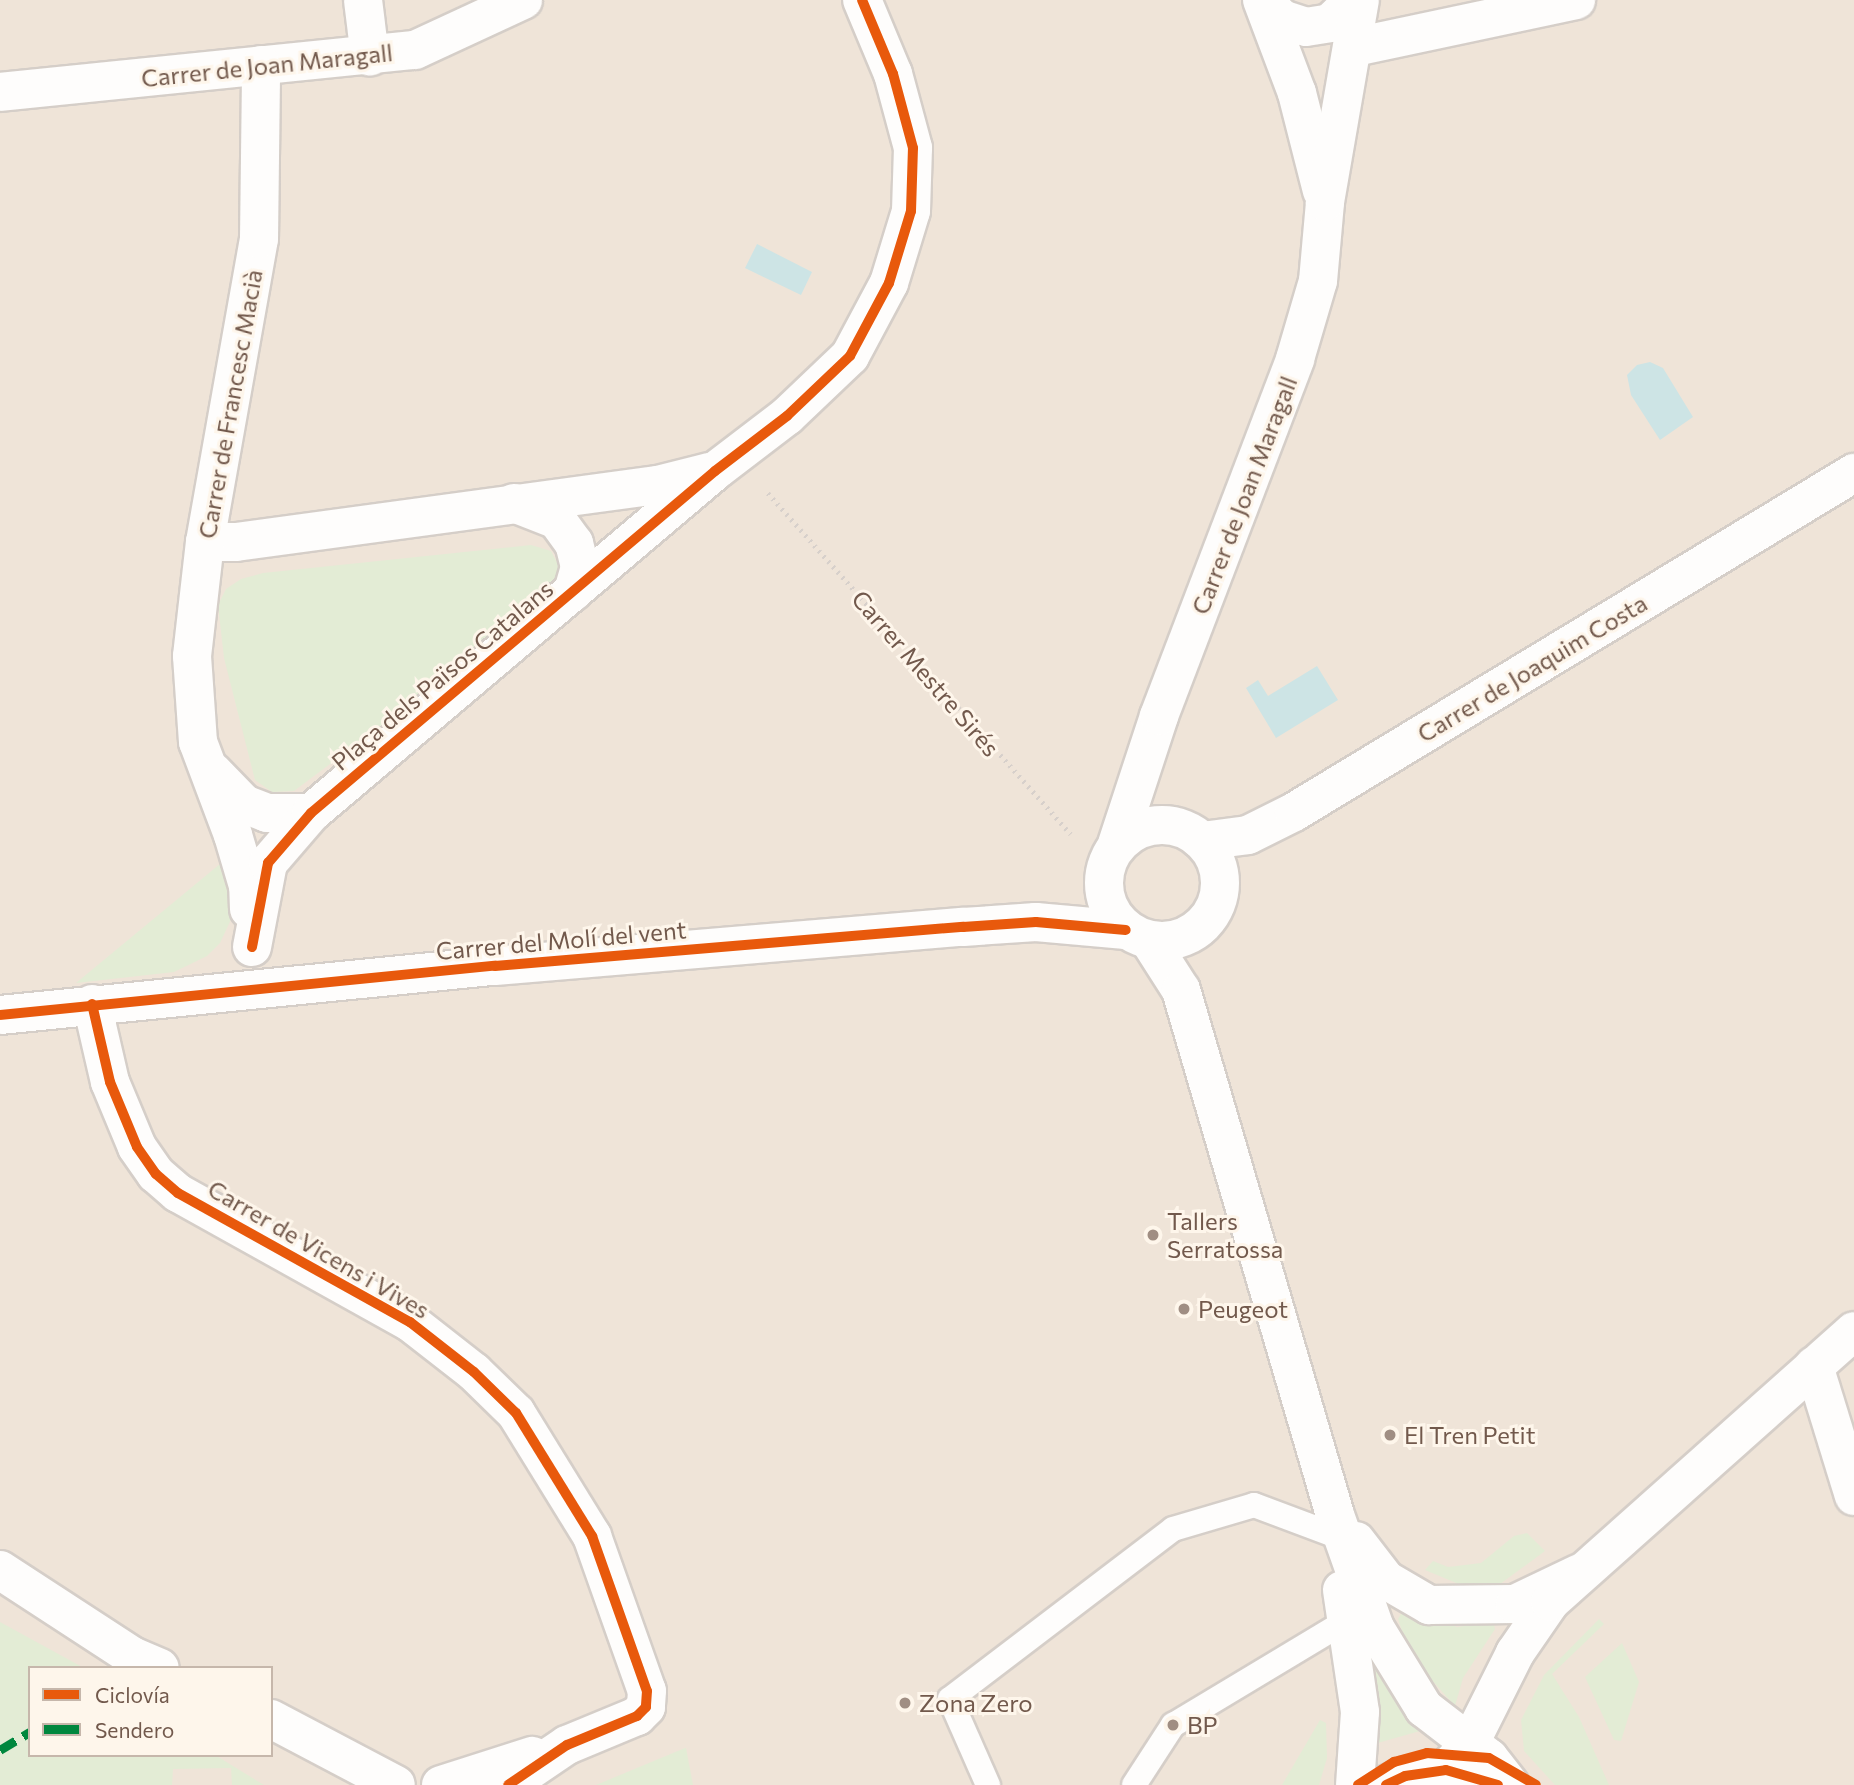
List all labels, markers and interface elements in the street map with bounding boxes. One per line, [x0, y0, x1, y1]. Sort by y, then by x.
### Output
street label: Carrer de Joan Maragall [140, 37, 394, 93]
street label: Carrer de Francesc Macià [192, 267, 268, 541]
street label: Carrer de Joan Maragall [1185, 372, 1303, 618]
street label: Plaça dels Països Catalans [326, 574, 558, 776]
street label: Carrer Mestre Sirés [846, 584, 1006, 762]
street label: Carrer de Joaquim Costa [1412, 588, 1652, 748]
street label: Carrer del Molí del vent [435, 915, 687, 965]
street label: Carrer de Vicens i Vives [203, 1174, 435, 1324]
place label: Tallers Serratossa [1167, 1207, 1283, 1263]
marker: Tallers Serratossa [1145, 1227, 1161, 1243]
place label: Peugeot [1198, 1295, 1288, 1323]
marker: Peugeot [1176, 1301, 1192, 1317]
place label: El Tren Petit [1404, 1421, 1535, 1449]
marker: El Tren Petit [1382, 1427, 1398, 1443]
legend [28, 1666, 273, 1757]
text: Ciclovía [95, 1682, 170, 1707]
place label: Zona Zero [919, 1689, 1033, 1717]
marker: Zona Zero [897, 1695, 913, 1711]
place label: BP [1187, 1711, 1218, 1739]
text: Sendero [95, 1717, 174, 1742]
marker: BP [1165, 1717, 1181, 1733]

